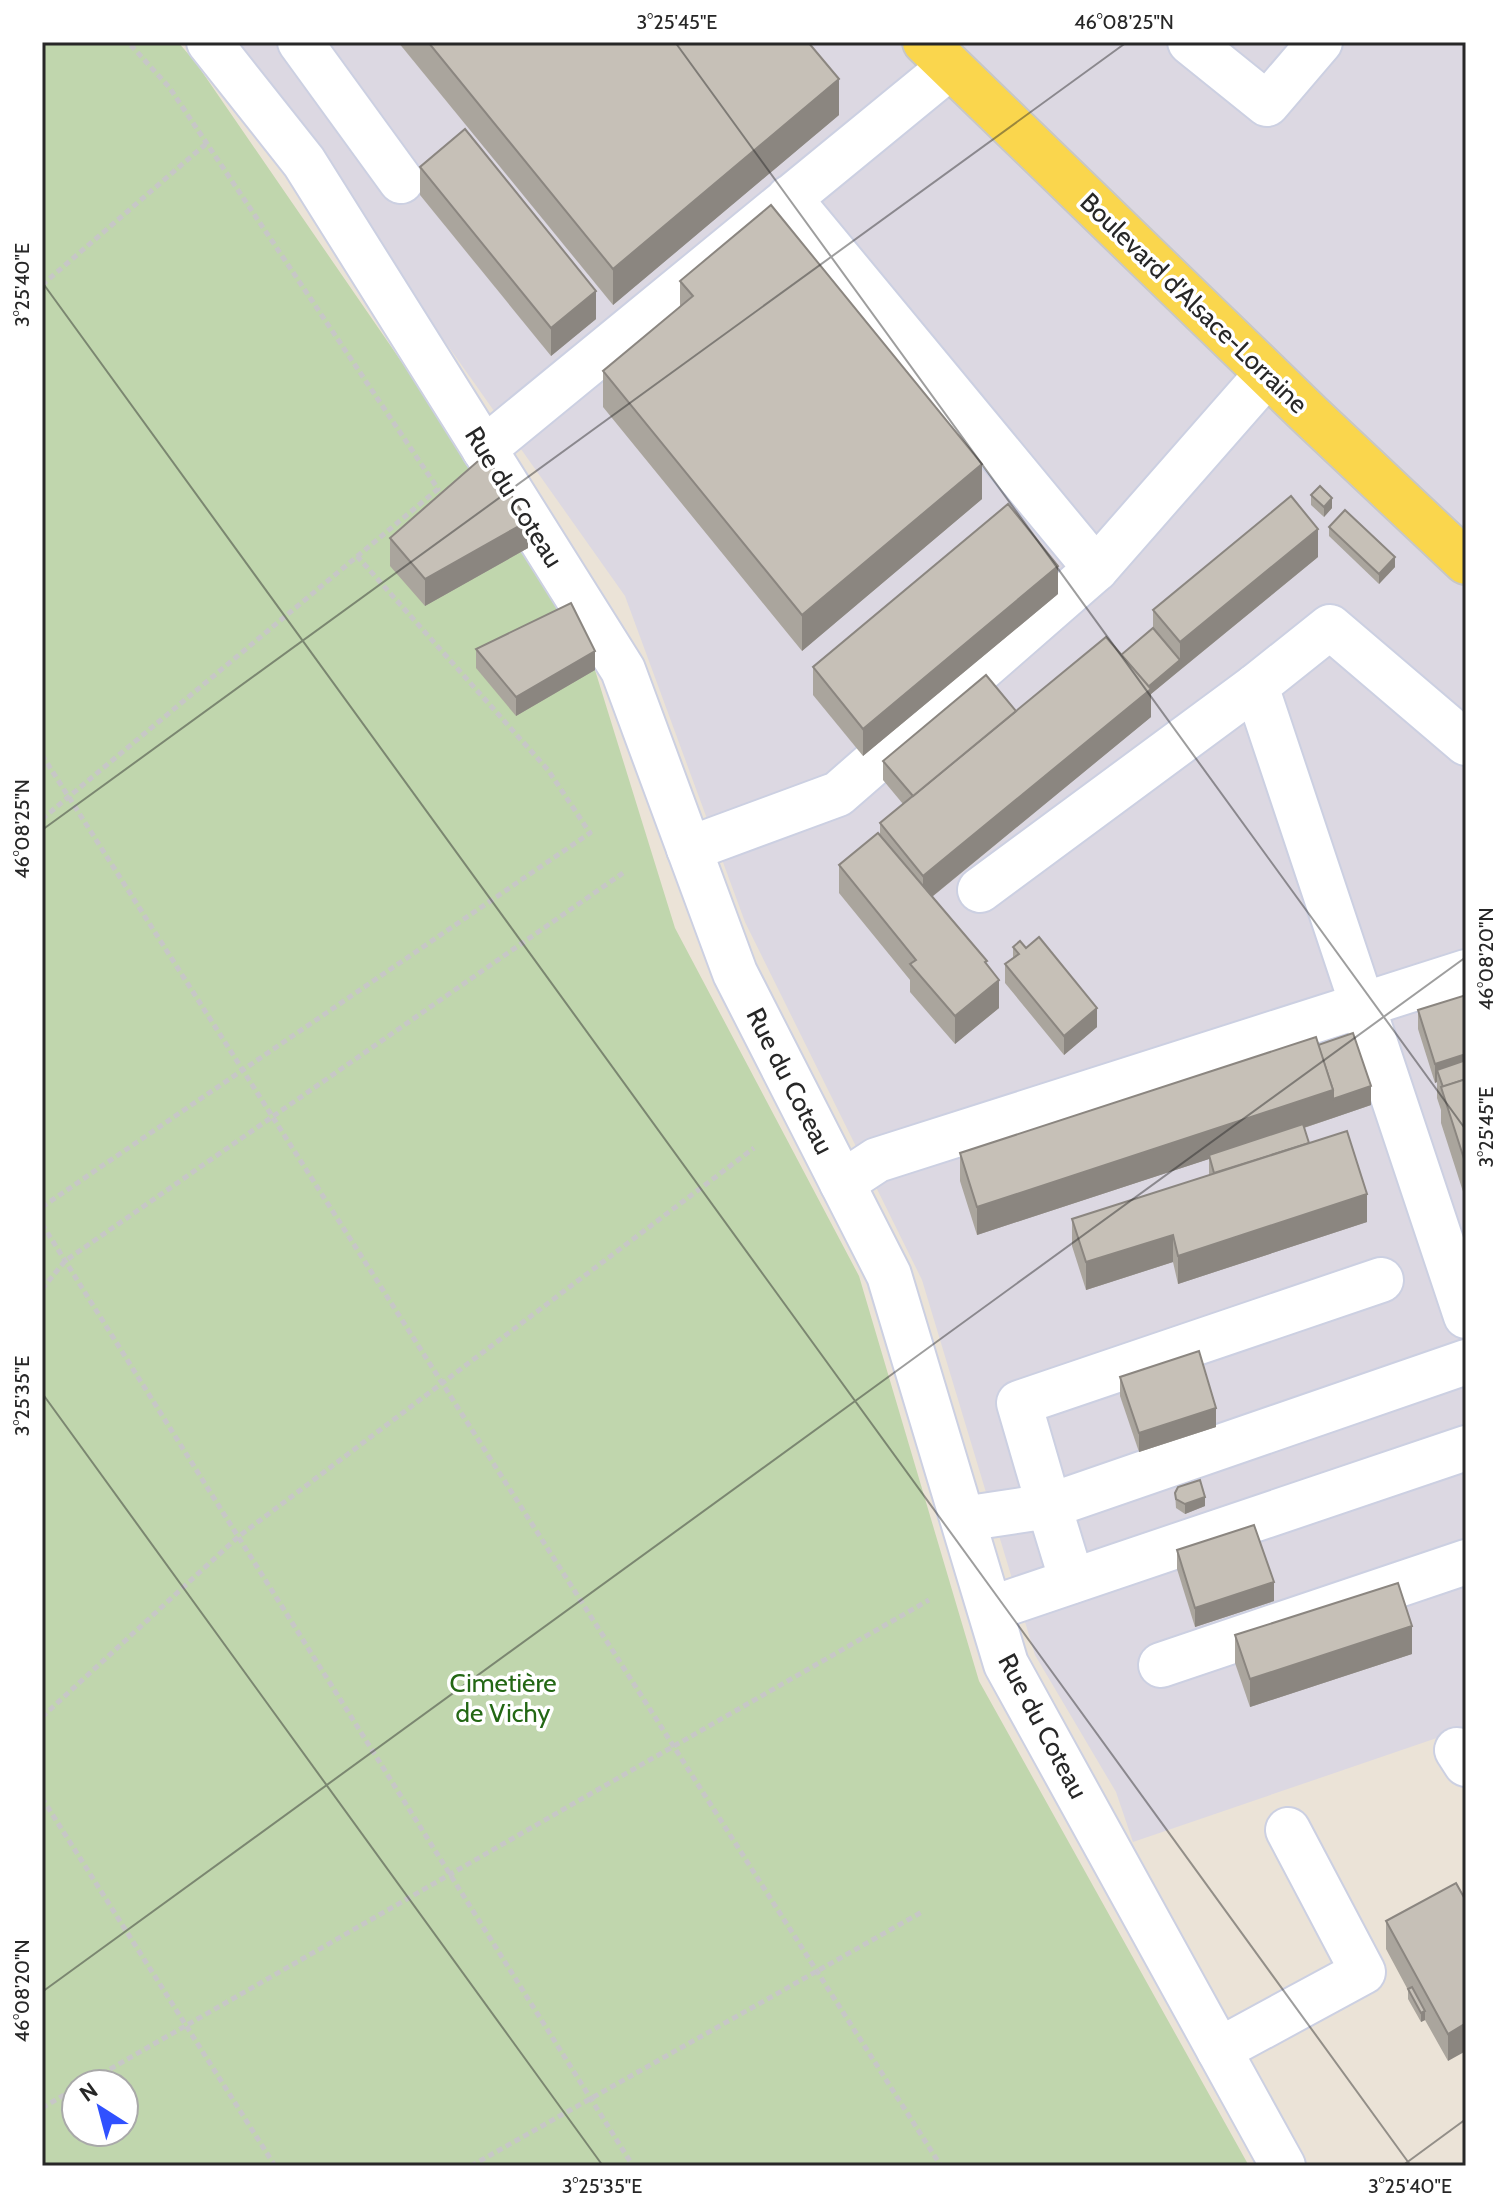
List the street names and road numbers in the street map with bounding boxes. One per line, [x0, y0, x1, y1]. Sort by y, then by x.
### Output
street label: Boulevard d'Alsace-Lorraine [1074, 186, 1314, 420]
street label: Rue du Coteau [458, 421, 570, 573]
street label: Rue du Coteau [739, 1002, 841, 1160]
street label: Rue du Coteau [991, 1648, 1095, 1804]

